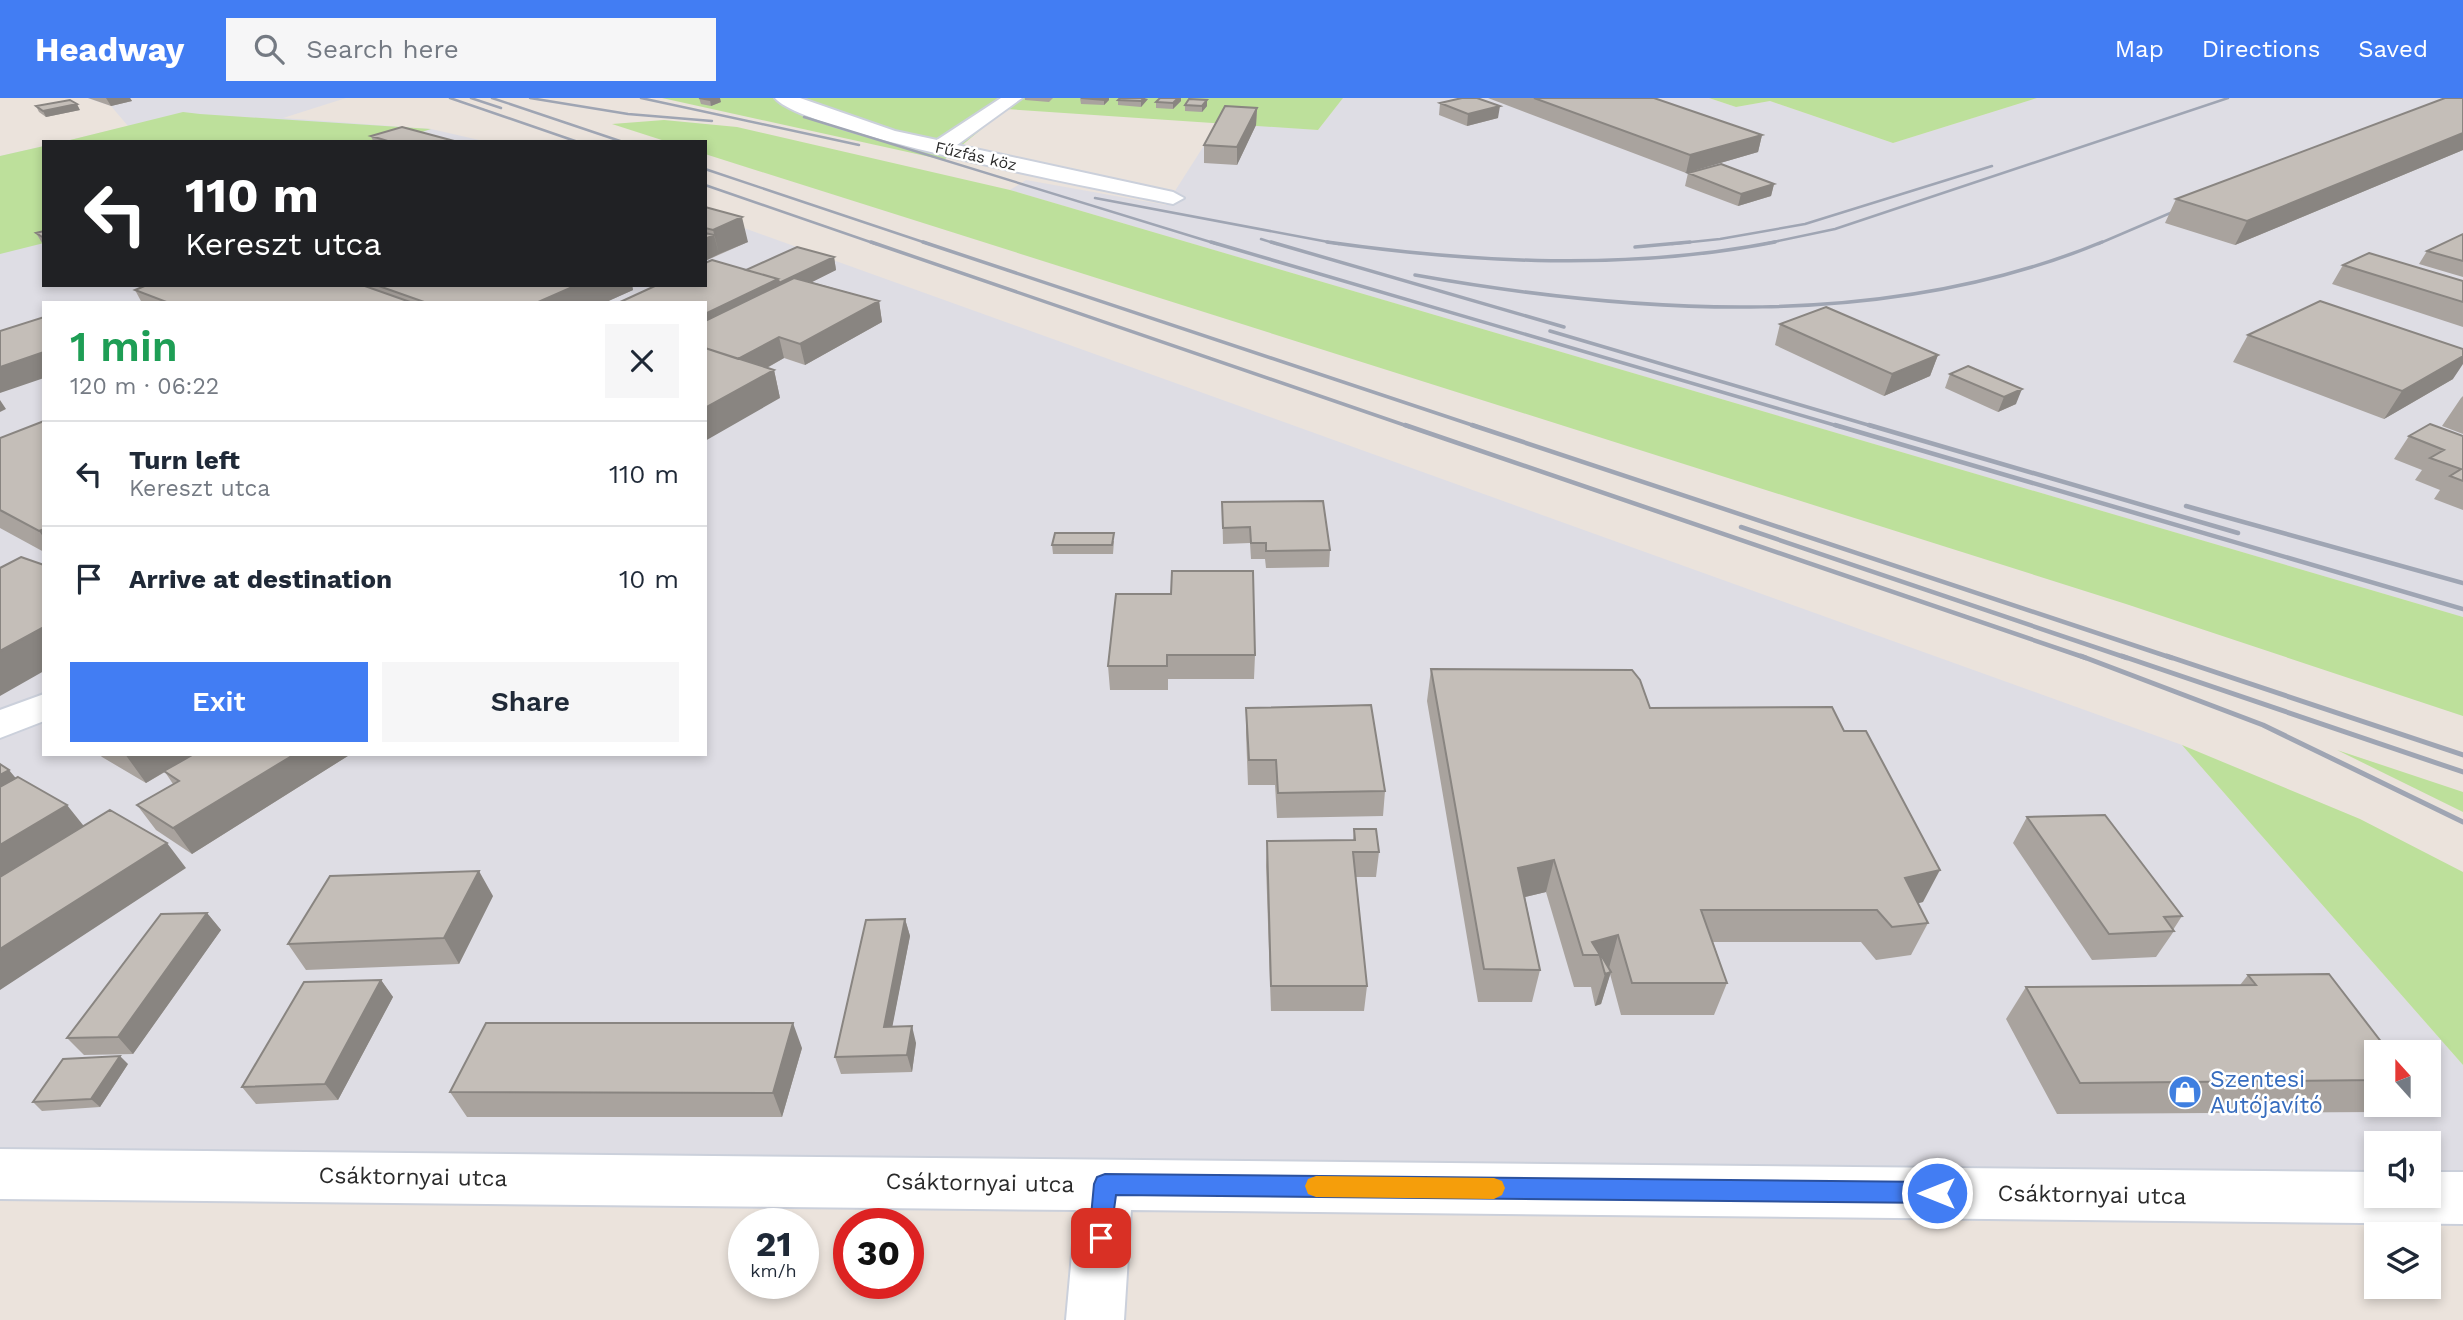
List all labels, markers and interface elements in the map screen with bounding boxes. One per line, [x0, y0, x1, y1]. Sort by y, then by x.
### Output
search box [226, 18, 716, 81]
text: Headway [35, 30, 184, 69]
icon: search [250, 30, 288, 68]
text: Search here [306, 34, 459, 64]
text: Map [2115, 35, 2164, 63]
text: Directions [2202, 35, 2320, 63]
text: Saved [2358, 35, 2428, 63]
street label: Fűzfás köz [933, 137, 1019, 175]
text: 110 m [185, 166, 319, 224]
icon: left [70, 168, 161, 259]
text: Kereszt utca [185, 225, 382, 263]
text: 1 min [70, 322, 178, 371]
button: close [605, 324, 679, 398]
text: 120 m · 06:22 [70, 373, 219, 400]
text: Turn left [129, 445, 240, 475]
icon: left [70, 455, 108, 493]
text: 110 m [609, 459, 679, 489]
text: Kereszt utca [129, 475, 270, 502]
icon: arrive [70, 560, 108, 598]
text: Arrive at destination [129, 564, 392, 594]
text: 10 m [619, 564, 679, 594]
button: Exit [70, 662, 368, 742]
button: Share [382, 662, 679, 742]
north arrow [2364, 1040, 2441, 1116]
map controls [2364, 1040, 2441, 1299]
place label: Szentesi Autójavító [2210, 1066, 2323, 1119]
shop icon: Szentesi Autójavító [2166, 1073, 2204, 1111]
button: sound [2364, 1131, 2441, 1208]
position arrow [1900, 1156, 1974, 1230]
street label: Csáktornyai utca [318, 1162, 508, 1192]
street label: Csáktornyai utca [885, 1168, 1075, 1198]
street label: Csáktornyai utca [1997, 1180, 2187, 1210]
speed limit sign: 30 [833, 1208, 924, 1299]
pin [1071, 1208, 1131, 1268]
icon: arrive [1082, 1219, 1120, 1257]
button: layers [2364, 1222, 2441, 1299]
text: 21 [756, 1223, 791, 1265]
text: km/h [750, 1260, 797, 1281]

